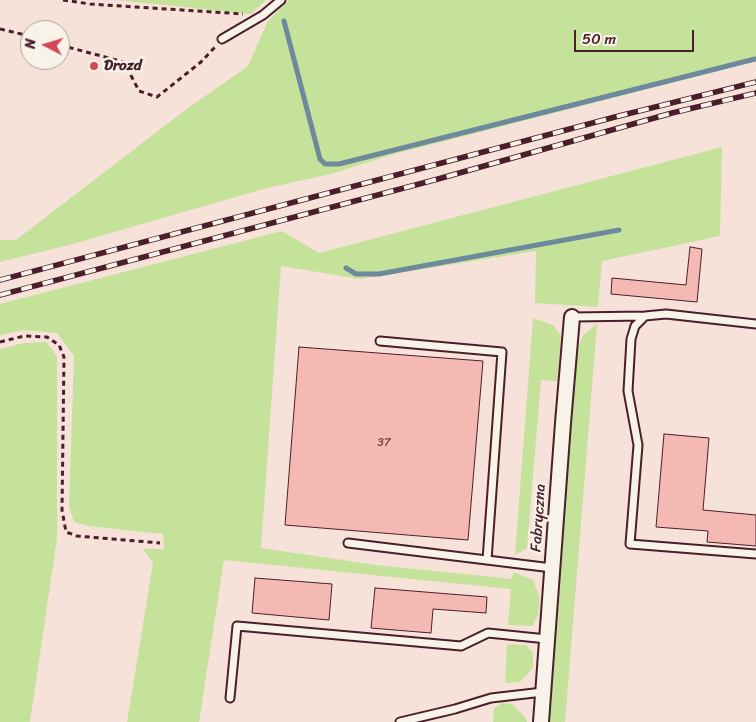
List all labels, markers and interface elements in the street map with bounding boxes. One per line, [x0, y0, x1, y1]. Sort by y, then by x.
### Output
north arrow [20, 20, 70, 70]
scale bar [576, 20, 696, 52]
text: 50 m [582, 26, 616, 52]
text: N [18, 38, 43, 50]
place label: Drozd [104, 57, 142, 75]
marker: Drozd [88, 60, 100, 72]
house number: 37 [377, 436, 391, 450]
street label: Fabryczna [528, 483, 550, 553]

